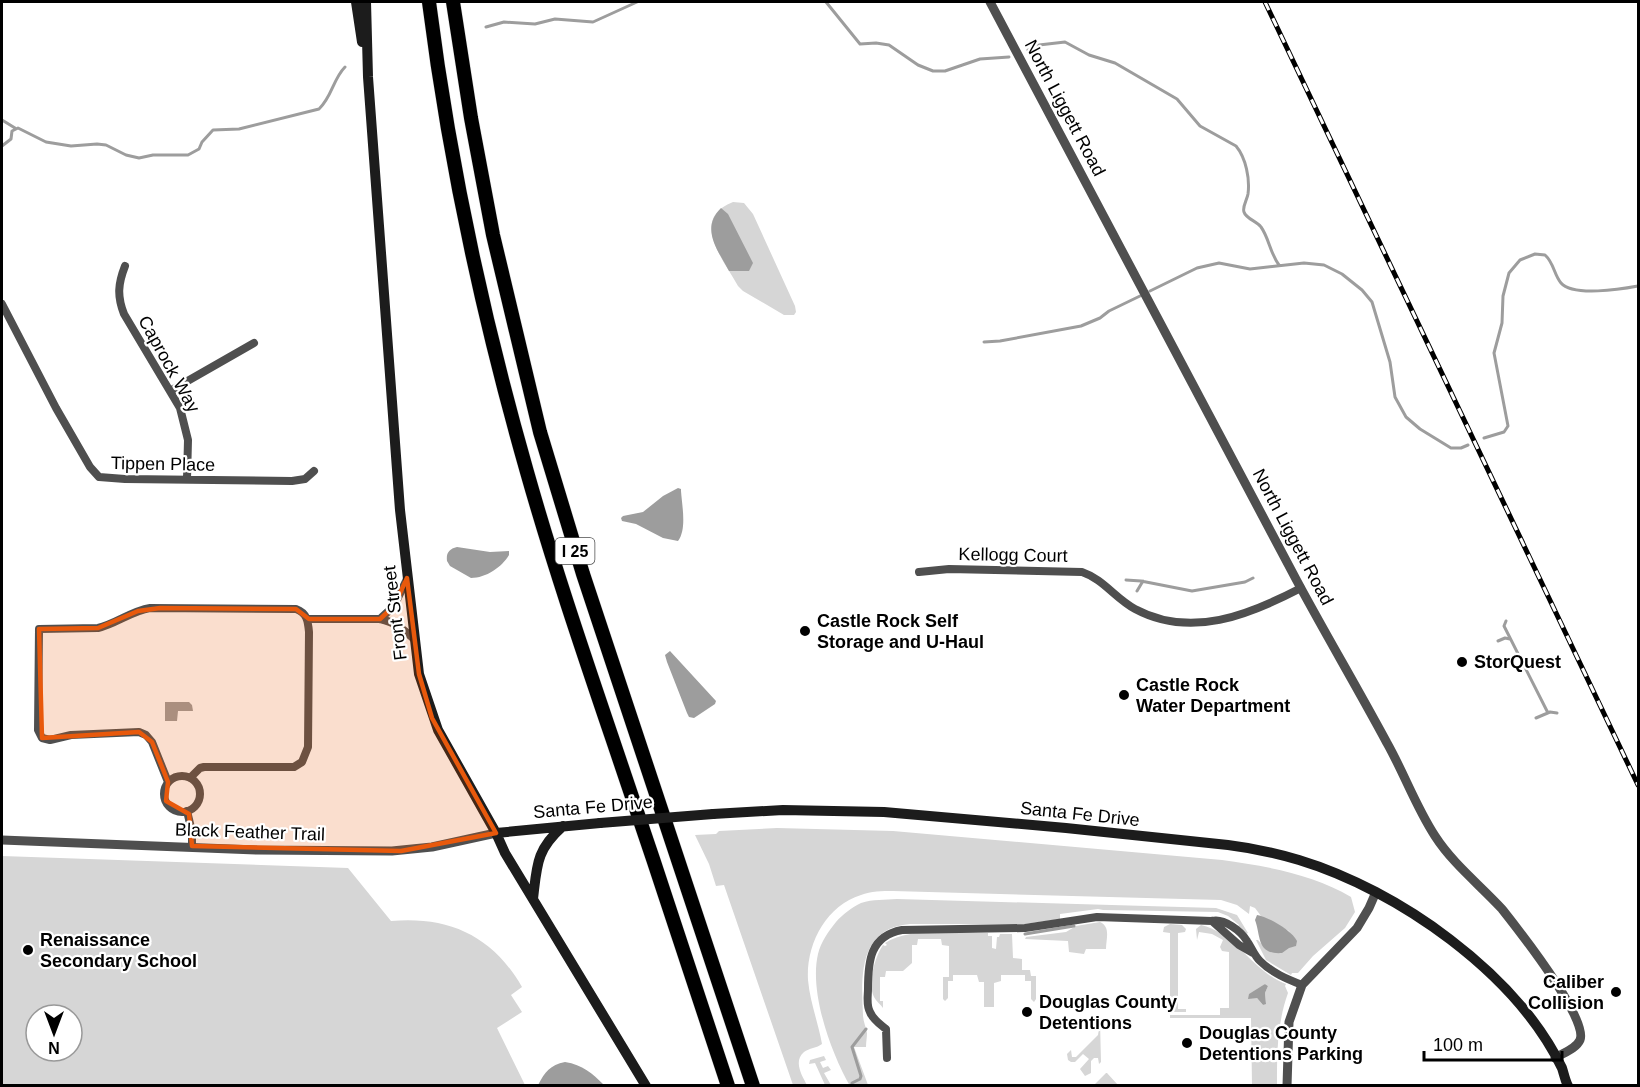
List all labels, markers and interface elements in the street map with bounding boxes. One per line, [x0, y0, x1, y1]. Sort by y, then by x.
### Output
street label: North Liggett Road [1021, 37, 1109, 179]
street label: Caprock Way [134, 312, 204, 416]
street label: Tippen Place [111, 453, 215, 475]
street label: North Liggett Road [1249, 466, 1337, 608]
road number: I 25 [556, 538, 594, 564]
street label: Kellogg Court [958, 544, 1068, 566]
street label: Front Street [379, 565, 411, 661]
place label: Castle Rock Self Storage and U-Haul [817, 611, 984, 652]
marker: Castle Rock Self Storage and U-Haul [798, 624, 812, 638]
place label: StorQuest [1474, 652, 1561, 672]
marker: StorQuest [1455, 655, 1469, 669]
place label: Castle Rock Water Department [1136, 675, 1290, 716]
marker: Castle Rock Water Department [1117, 688, 1131, 702]
street label: Santa Fe Drive [532, 792, 654, 822]
street label: Santa Fe Drive [1019, 798, 1141, 830]
street label: Black Feather Trail [175, 819, 325, 845]
place label: Renaissance Secondary School [40, 930, 197, 971]
marker: Renaissance Secondary School [21, 943, 35, 957]
place label: Caliber Collision [1528, 972, 1604, 1013]
marker: Caliber Collision [1609, 985, 1623, 999]
place label: Douglas County Detentions [1039, 992, 1177, 1033]
north arrow [24, 1003, 84, 1063]
marker: Douglas County Detentions [1020, 1005, 1034, 1019]
place label: Douglas County Detentions Parking [1199, 1023, 1363, 1064]
scale bar [1424, 1024, 1562, 1062]
text: 100 m [1433, 1035, 1483, 1055]
marker: Douglas County Detentions Parking [1180, 1036, 1194, 1050]
text: N [48, 1039, 60, 1056]

